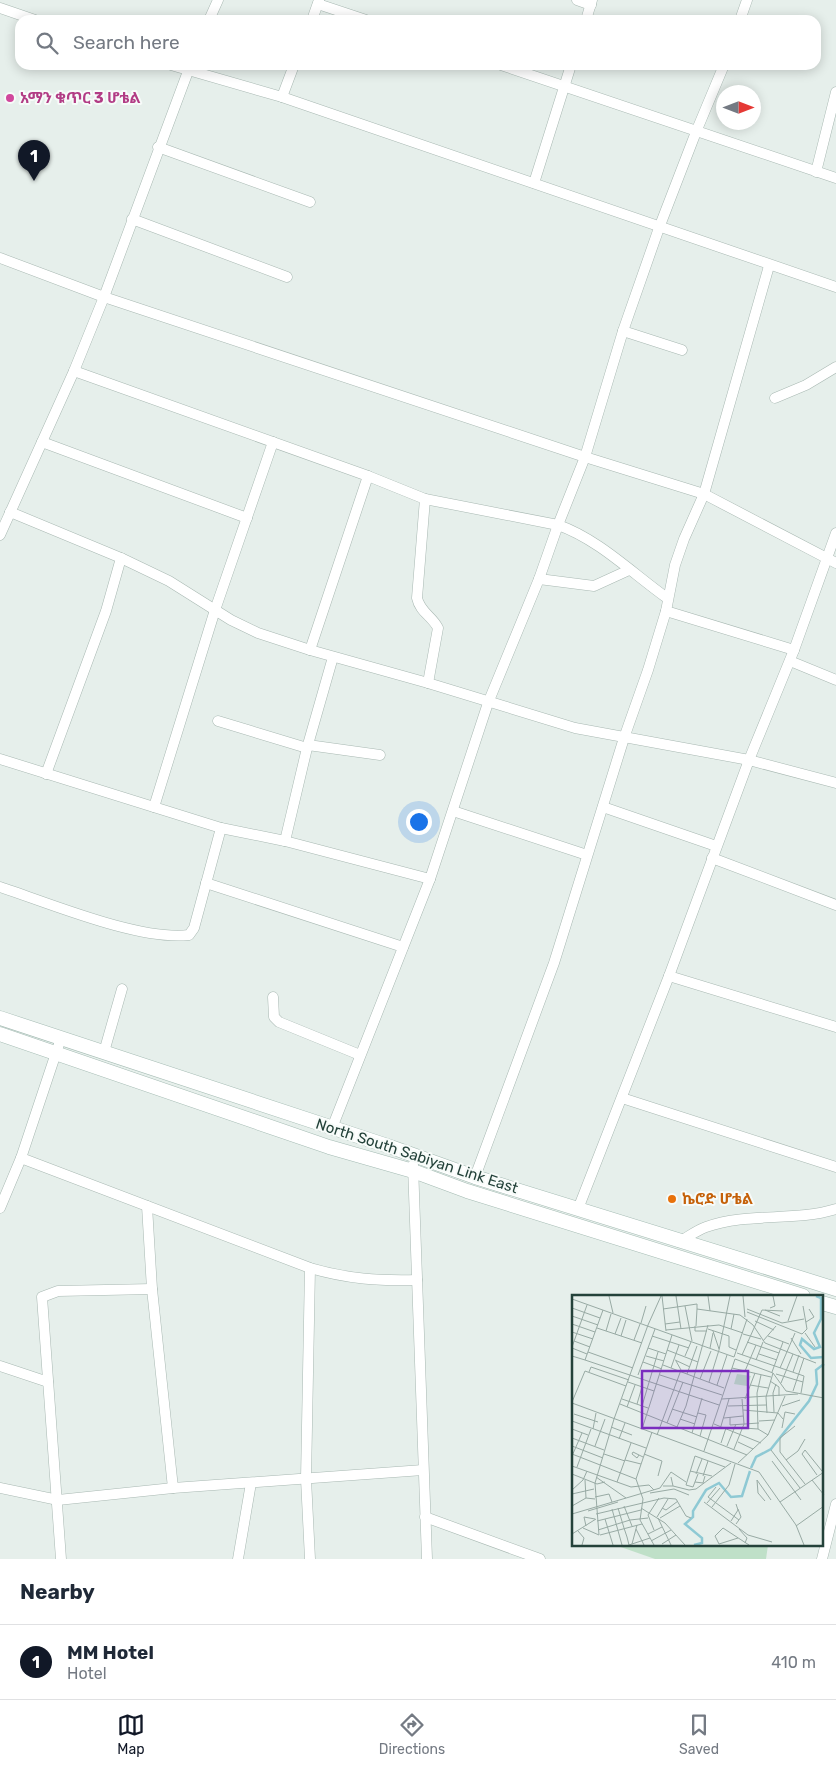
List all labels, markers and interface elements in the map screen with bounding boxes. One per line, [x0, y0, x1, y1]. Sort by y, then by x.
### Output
search box [15, 15, 821, 70]
icon: search [33, 29, 61, 57]
text: Search here [73, 31, 180, 54]
north arrow [716, 85, 761, 130]
place label: አማን ቁጥር 3 ሆቴል [20, 89, 141, 107]
marker: አማን ቁጥር 3 ሆቴል [4, 92, 16, 104]
pin: 1 [18, 140, 50, 181]
your location [406, 809, 432, 835]
street label: North South Sabiyan Link East [314, 1115, 521, 1197]
place label: ኬሮድ ሆቴል [682, 1190, 753, 1208]
marker: ኬሮድ ሆቴል [666, 1193, 678, 1205]
inset map [572, 1295, 824, 1546]
text: Nearby [20, 1579, 95, 1604]
text: MM Hotel [67, 1641, 154, 1664]
text: 1 [32, 1653, 40, 1672]
text: 410 m [771, 1653, 816, 1672]
text: Hotel [67, 1664, 107, 1683]
tab: Map [117, 1711, 145, 1758]
tab: Directions [379, 1711, 445, 1758]
tab: Saved [679, 1711, 719, 1758]

